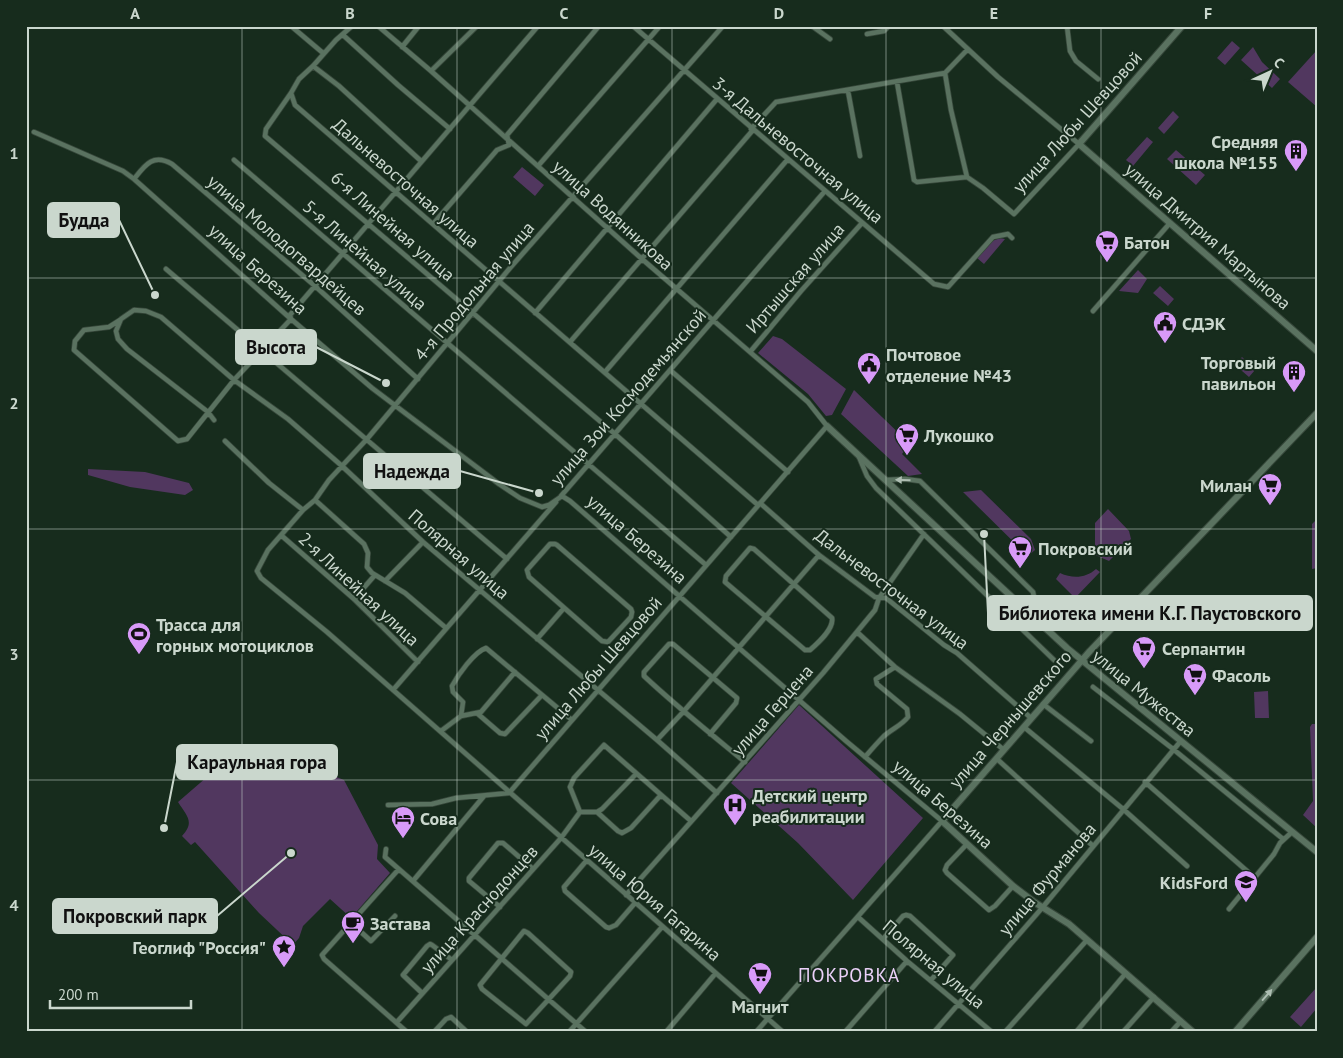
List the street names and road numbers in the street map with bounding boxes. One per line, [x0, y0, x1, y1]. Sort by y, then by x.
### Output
street label: улица Любы Шевцовой [1007, 46, 1147, 198]
street label: 3-я Дальневосточная улица [708, 72, 888, 228]
street label: Дальневосточная улица [328, 113, 484, 253]
street label: улица Водянникова [548, 155, 678, 275]
street label: улица Дмитрия Мартынова [1120, 158, 1296, 314]
street label: 6-я Линейная улица [326, 166, 460, 286]
street label: улица Молодогвардейцев [203, 170, 371, 320]
street label: 5-я Линейная улица [298, 195, 432, 315]
street label: 4-я Продольная улица [409, 216, 539, 366]
street label: Иртышская улица [741, 218, 849, 338]
street label: улица Березина [204, 219, 312, 319]
street label: улица Зои Космодемьянской [545, 304, 711, 490]
street label: улица Березина [582, 489, 692, 589]
street label: Полярная улица [404, 504, 514, 604]
street label: Дальневосточная улица [810, 524, 974, 654]
street label: 2-я Линейная улица [294, 527, 424, 651]
street label: улица Любы Шевцовой [529, 591, 667, 745]
street label: улица Мужества [1087, 644, 1201, 742]
street label: улица Чернышевского [944, 645, 1076, 793]
street label: улица Герцена [726, 660, 818, 760]
street label: улица Березина [888, 754, 998, 854]
street label: улица Фурманова [993, 818, 1101, 940]
street label: улица Юрия Гагарина [584, 838, 726, 966]
street label: улица Краснодонцев [415, 840, 543, 978]
street label: Полярная улица [878, 915, 990, 1013]

